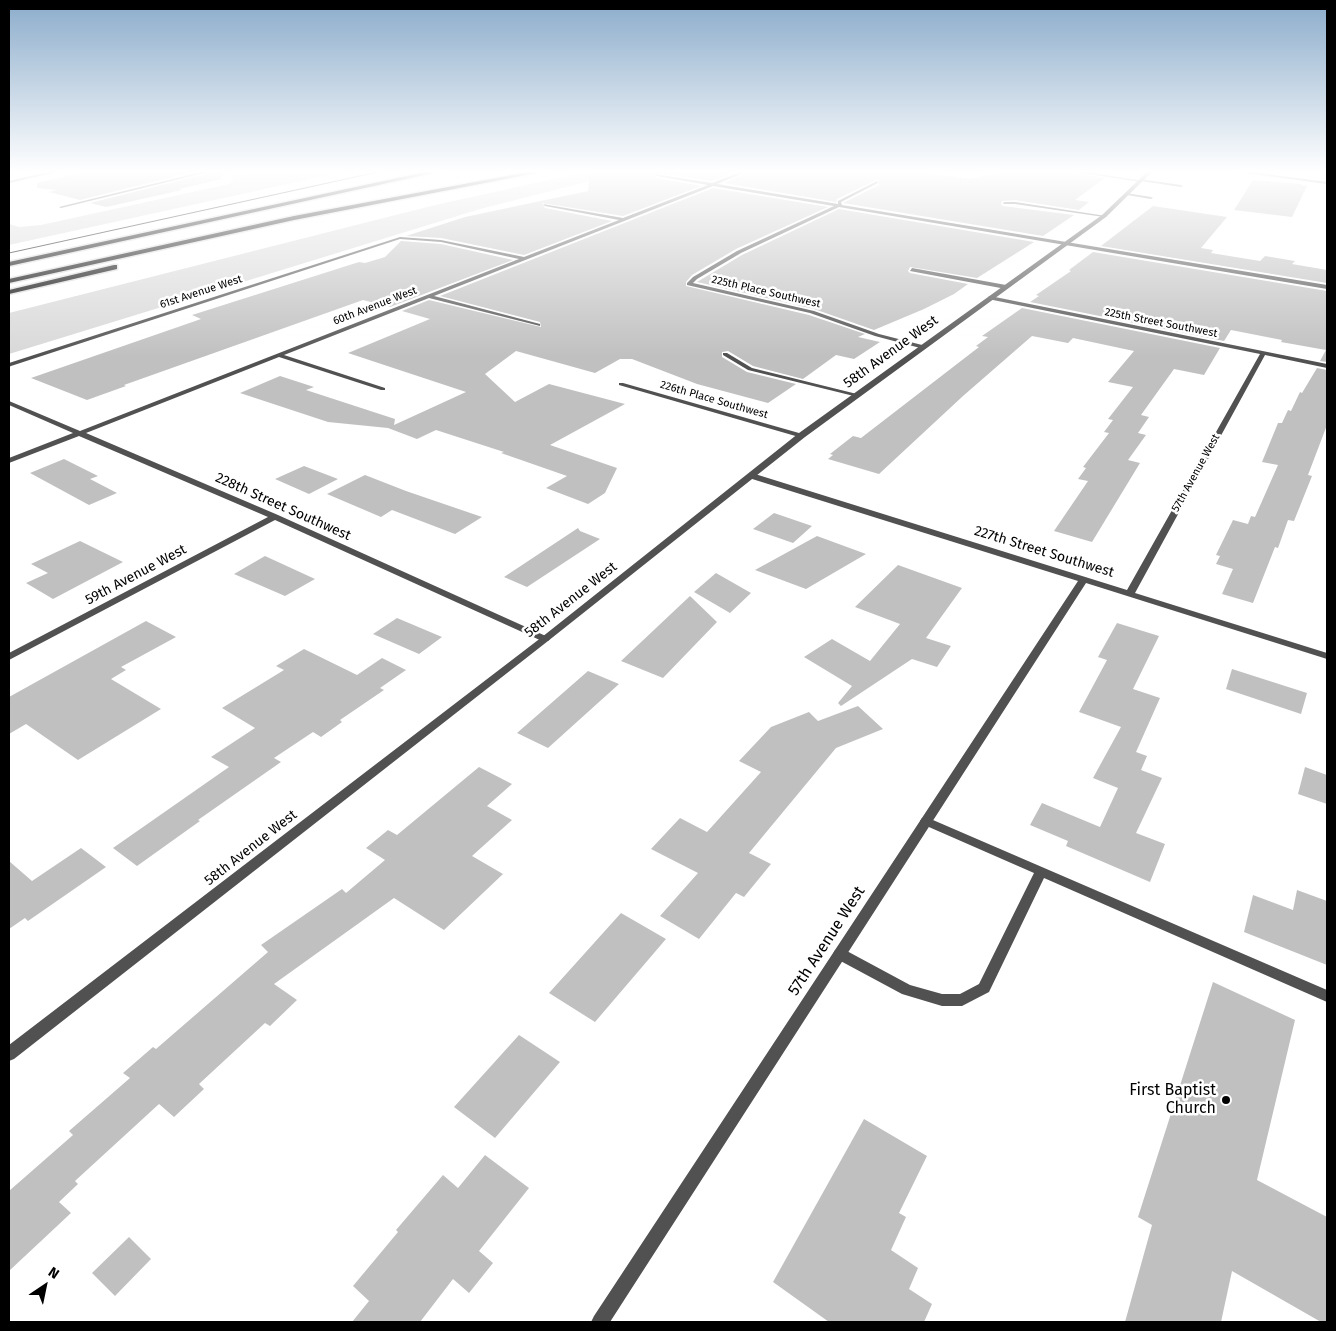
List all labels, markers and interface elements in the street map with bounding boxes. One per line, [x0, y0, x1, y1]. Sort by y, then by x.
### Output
street label: 61st Avenue West [158, 272, 244, 312]
street label: 225th Place Southwest [710, 273, 822, 311]
street label: 60th Avenue West [331, 284, 419, 328]
street label: 225th Street Southwest [1103, 306, 1219, 340]
street label: 58th Avenue West [841, 312, 941, 392]
street label: 226th Place Southwest [658, 378, 770, 422]
street label: 57th Avenue West [1169, 432, 1223, 514]
street label: 228th Street Southwest [213, 469, 353, 545]
street label: 227th Street Southwest [972, 523, 1116, 581]
street label: 59th Avenue West [83, 541, 189, 609]
street label: 58th Avenue West [521, 559, 621, 641]
street label: 58th Avenue West [201, 807, 301, 889]
street label: 57th Avenue West [785, 883, 869, 999]
place label: First Baptist Church [1129, 1081, 1216, 1119]
marker: First Baptist Church [1220, 1094, 1232, 1106]
north arrow [20, 1261, 70, 1311]
text: N [45, 1263, 62, 1283]

